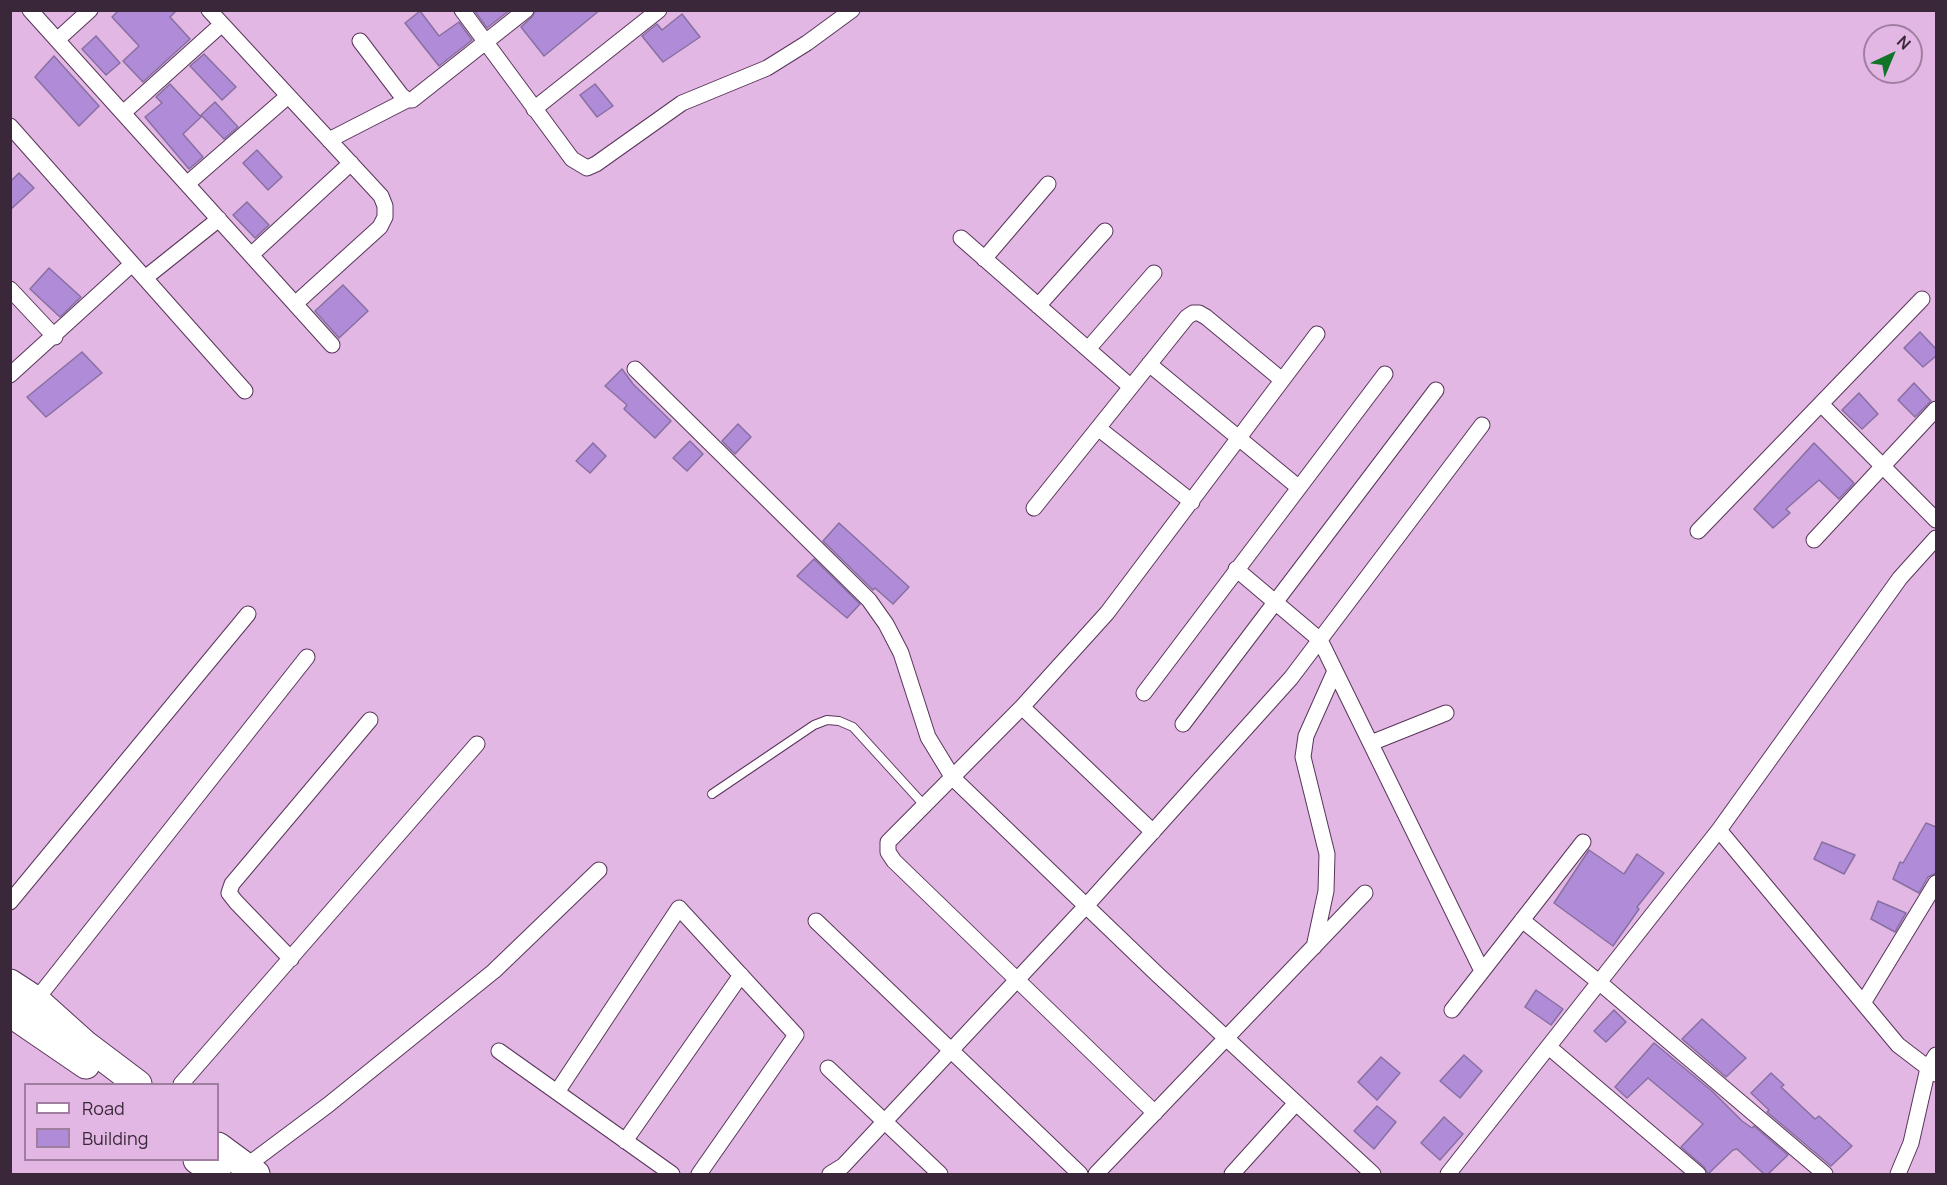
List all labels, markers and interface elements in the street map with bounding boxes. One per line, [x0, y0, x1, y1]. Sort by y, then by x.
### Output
north arrow [1863, 24, 1923, 84]
text: N [1892, 31, 1916, 54]
legend [24, 1083, 219, 1161]
text: Road [82, 1096, 125, 1120]
text: Building [82, 1126, 148, 1150]

